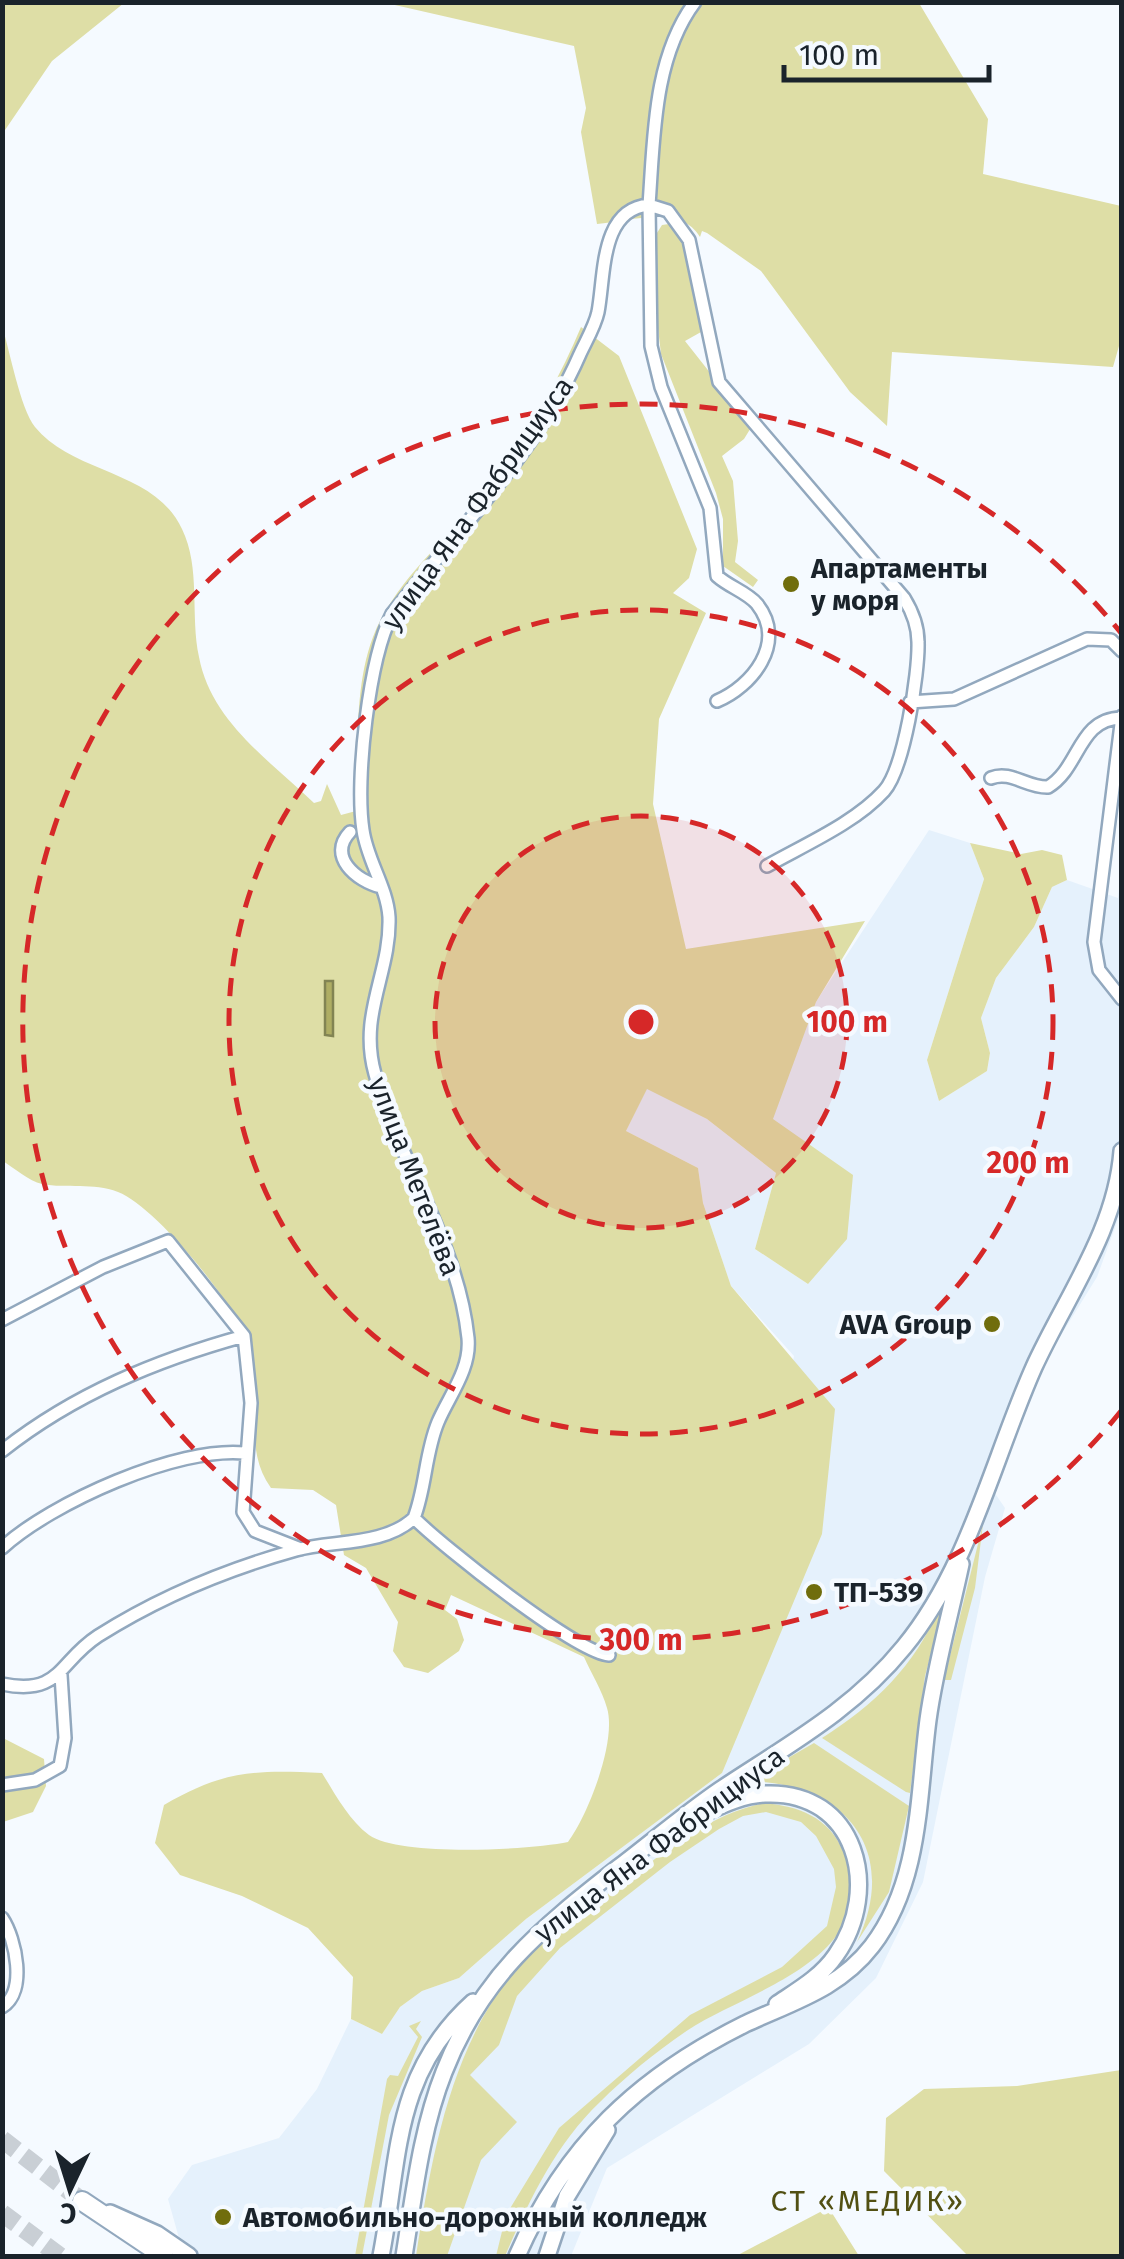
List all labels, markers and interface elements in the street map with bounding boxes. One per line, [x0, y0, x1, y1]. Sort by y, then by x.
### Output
scale bar [784, 20, 989, 82]
text: 100 m [799, 37, 879, 73]
street label: улица Яна Фабрициуса [375, 370, 580, 636]
place label: Апартаменты у моря [810, 552, 988, 617]
marker: Апартаменты у моря [780, 573, 802, 595]
centre of rings [623, 1004, 659, 1040]
text: 100 m [806, 1004, 888, 1040]
street label: улица Метелёва [361, 1072, 468, 1281]
text: 200 m [986, 1145, 1070, 1181]
place label: AVA Group [839, 1308, 972, 1341]
marker: AVA Group [981, 1313, 1003, 1335]
place label: ТП-539 [834, 1576, 924, 1609]
marker: ТП-539 [803, 1581, 825, 1603]
text: 300 m [598, 1622, 683, 1658]
street label: улица Яна Фабрициуса [528, 1740, 791, 1949]
north arrow [20, 2139, 120, 2239]
district label: СТ «МЕДИК» [770, 2183, 966, 2219]
text: С [59, 2196, 77, 2230]
place label: Автомобильно-дорожный колледж [242, 2201, 708, 2234]
marker: Автомобильно-дорожный колледж [212, 2206, 234, 2228]

